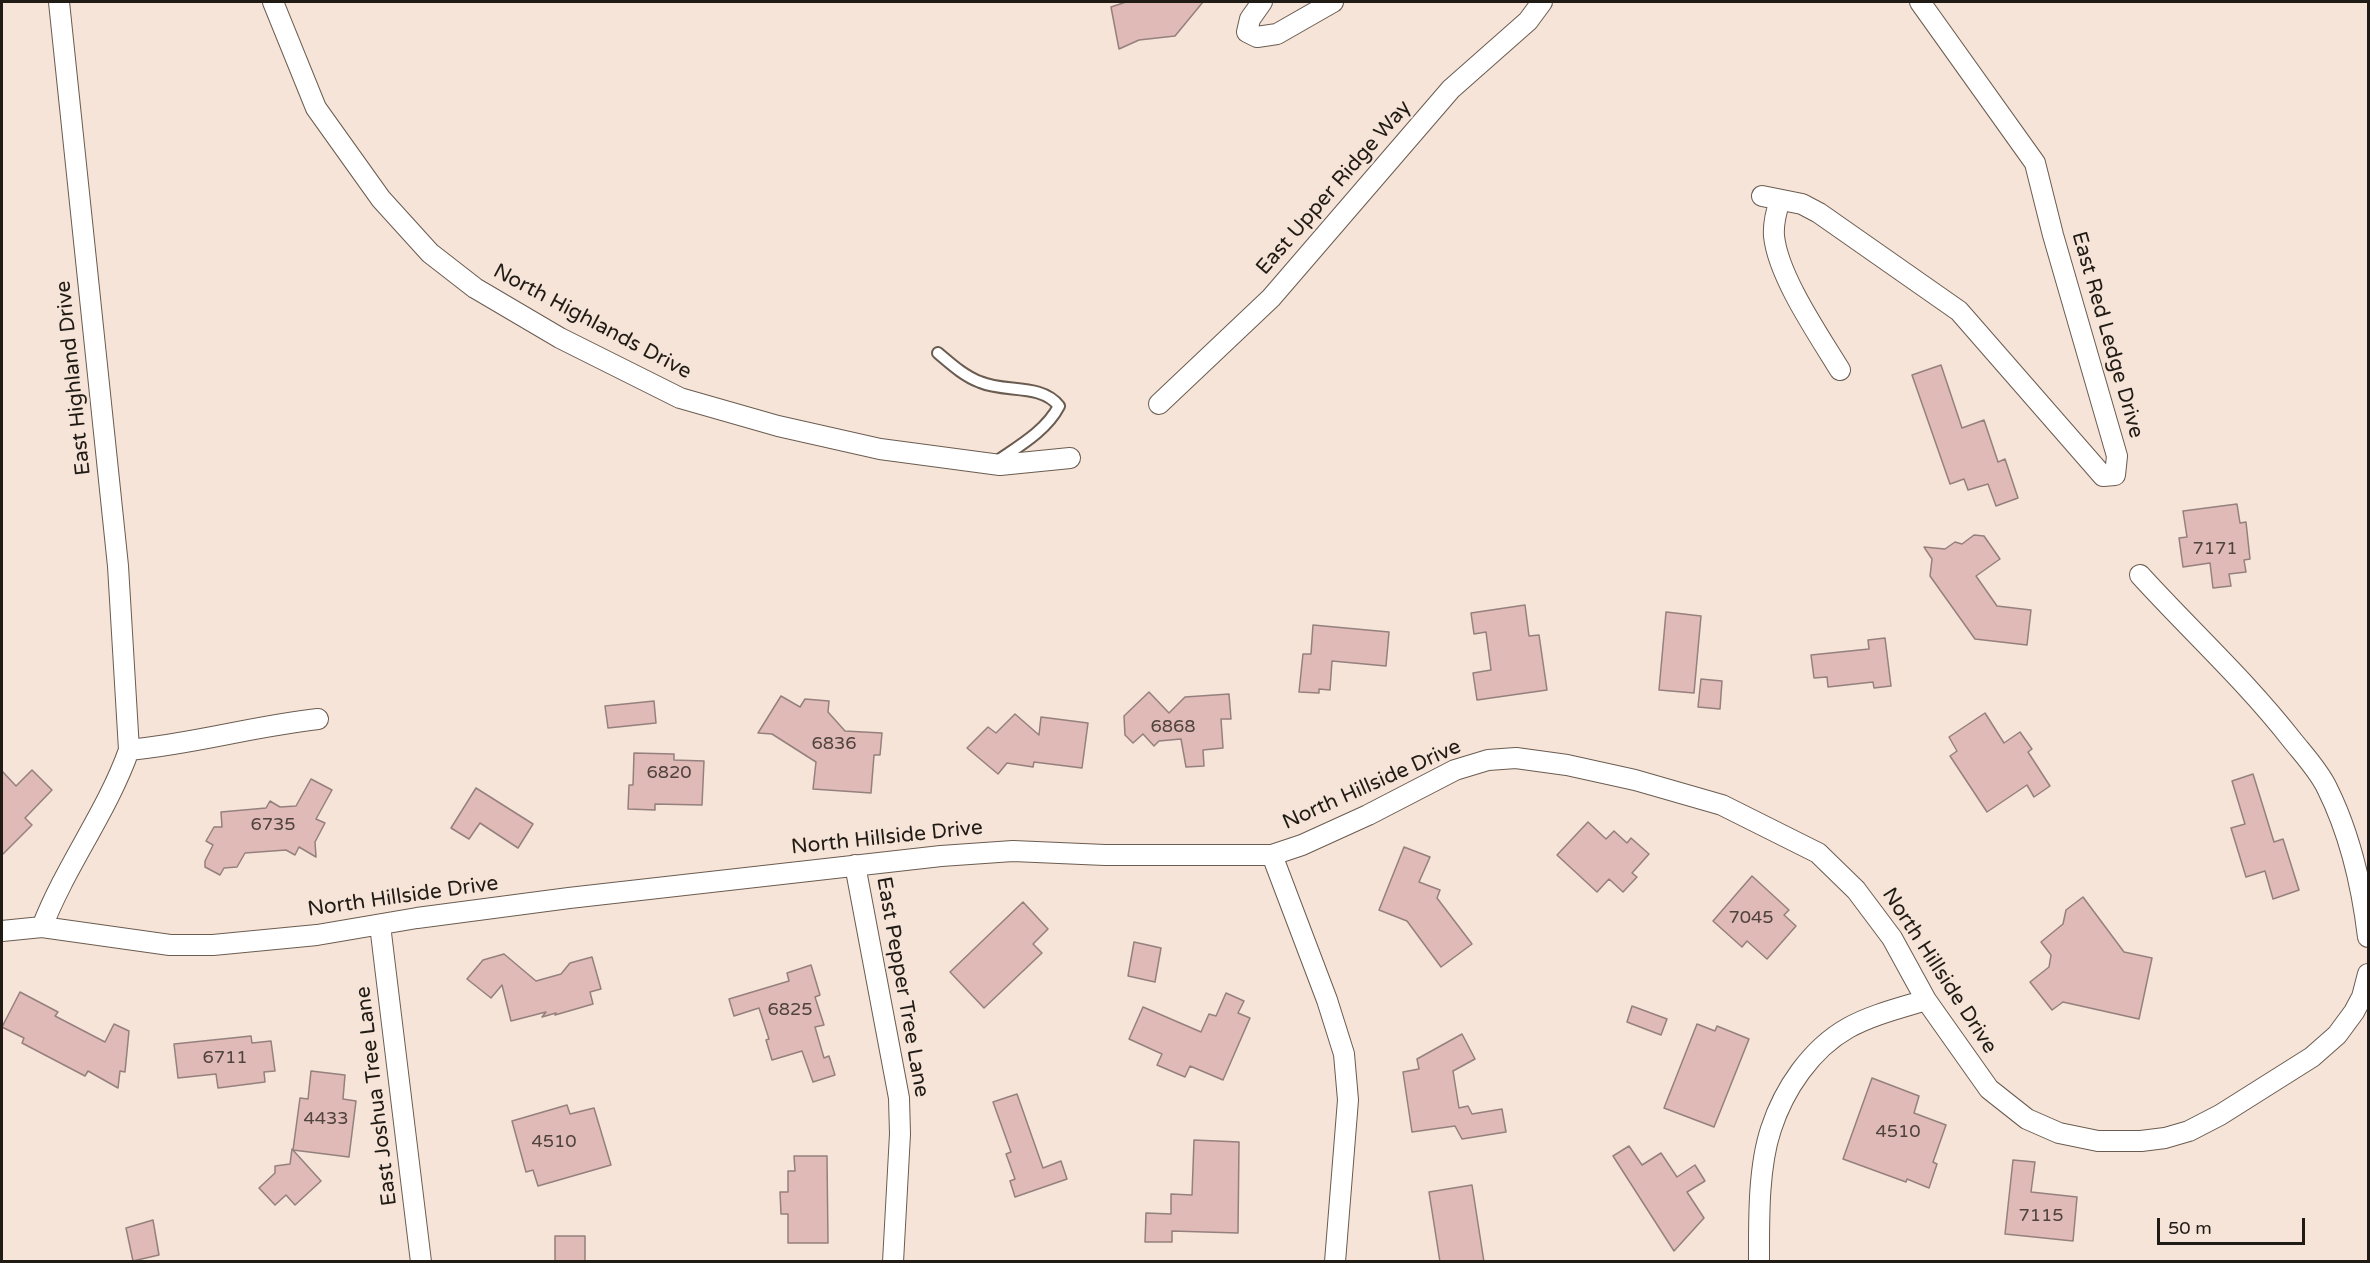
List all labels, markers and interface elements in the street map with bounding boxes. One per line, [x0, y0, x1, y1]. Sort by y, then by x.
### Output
street label: East Upper Ridge Way [1251, 95, 1417, 281]
street label: East Red Ledge Drive [2065, 229, 2149, 441]
street label: North Highlands Drive [489, 259, 695, 385]
street label: East Highland Drive [51, 279, 97, 477]
house number: 7171 [2192, 538, 2238, 560]
house number: 6868 [1150, 716, 1196, 738]
house number: 6836 [811, 733, 857, 755]
street label: North Hillside Drive [1279, 734, 1465, 836]
house number: 6820 [646, 762, 692, 784]
house number: 6735 [250, 814, 296, 836]
street label: North Hillside Drive [790, 815, 984, 861]
street label: North Hillside Drive [306, 871, 500, 923]
street label: East Pepper Tree Lane [870, 875, 934, 1099]
street label: North Hillside Drive [1876, 883, 2002, 1059]
house number: 7045 [1728, 907, 1774, 929]
street label: East Joshua Tree Lane [351, 985, 403, 1207]
house number: 6825 [767, 999, 813, 1021]
house number: 6711 [202, 1047, 248, 1069]
house number: 4433 [303, 1108, 349, 1130]
house number: 4510 [1875, 1121, 1921, 1143]
house number: 4510 [531, 1131, 577, 1153]
house number: 7115 [2018, 1205, 2064, 1227]
scale bar [2160, 1206, 2308, 1244]
text: 50 m [2168, 1217, 2212, 1239]

